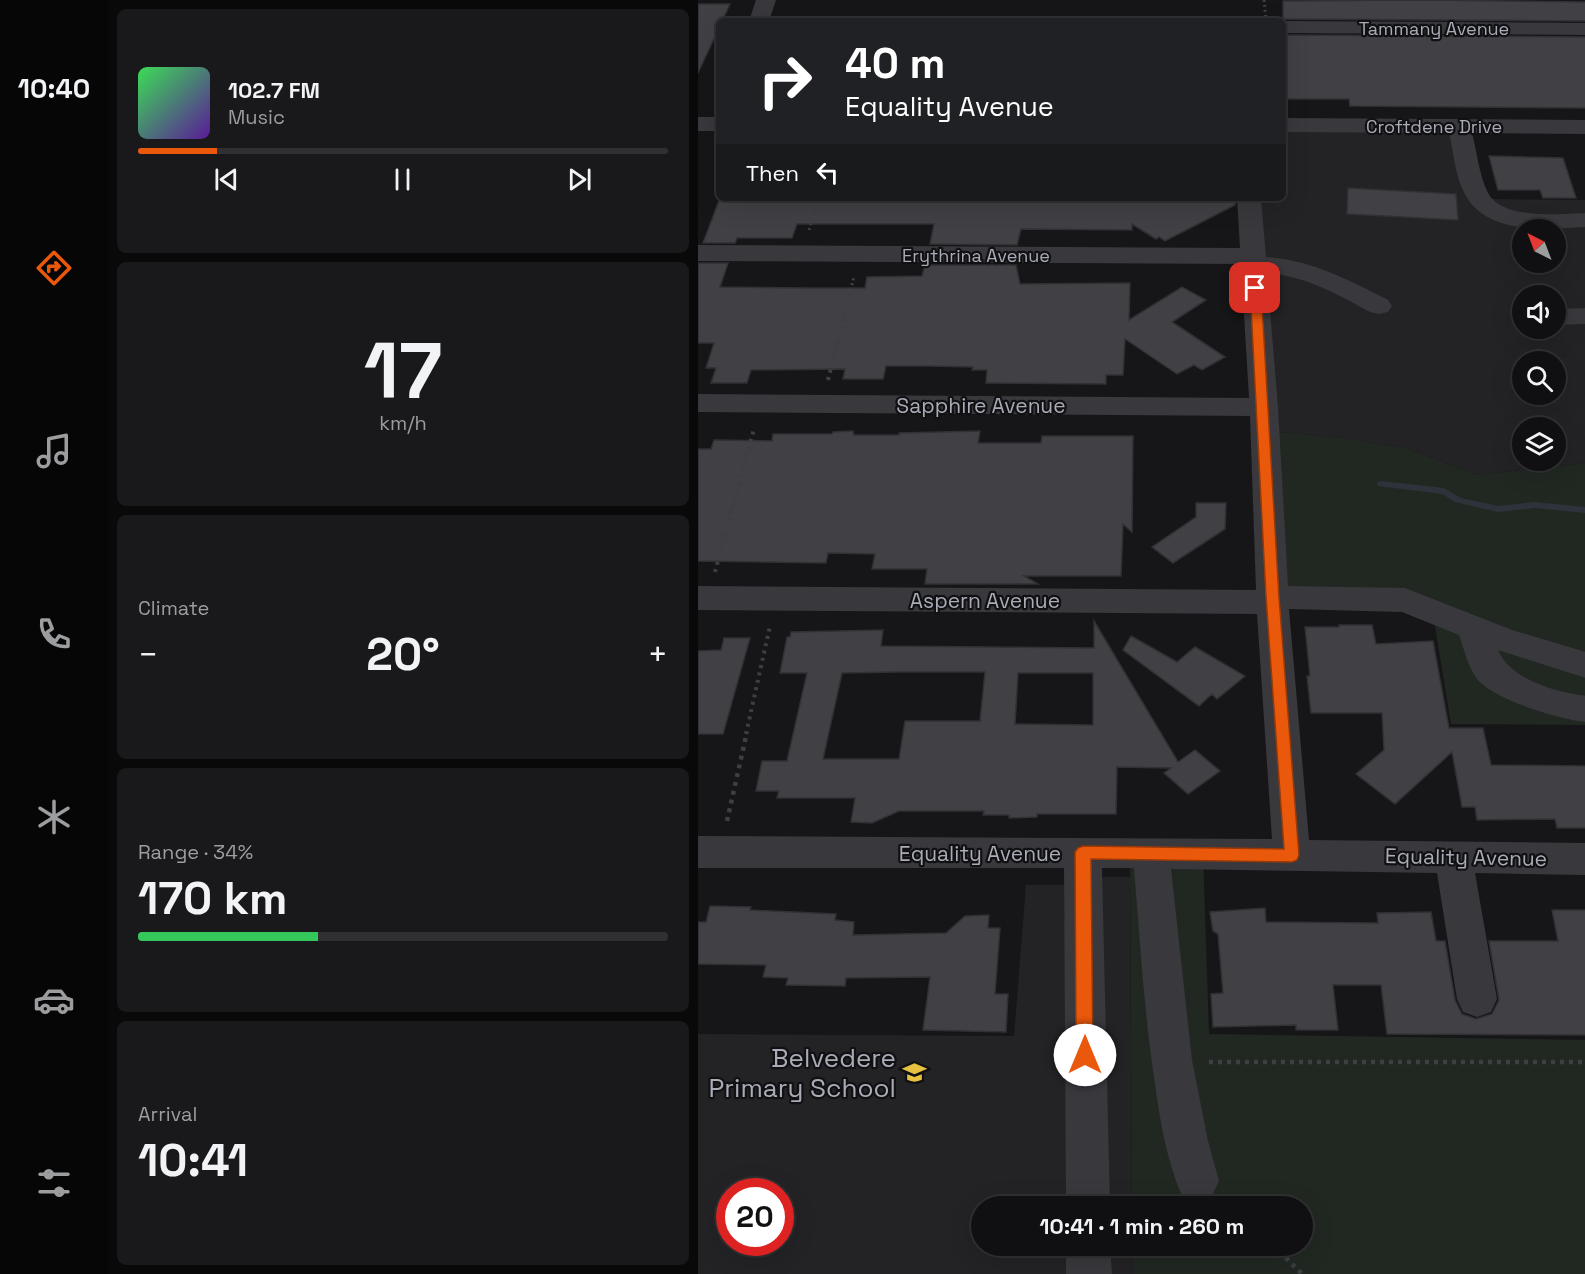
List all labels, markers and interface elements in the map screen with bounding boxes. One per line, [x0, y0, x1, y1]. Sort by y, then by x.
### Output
street label: Tammany Avenue [1359, 17, 1509, 40]
text: 40 m [845, 37, 945, 90]
icon: right [746, 42, 824, 120]
text: 10:40 [18, 71, 90, 106]
text: 102.7 FM [228, 76, 320, 104]
text: Equality Avenue [845, 89, 1054, 124]
text: Music [228, 104, 285, 130]
street label: Croftdene Drive [1366, 115, 1502, 138]
icon: left [811, 156, 844, 189]
text: Then [746, 159, 799, 187]
icon: previous [210, 163, 243, 196]
icon: pause [386, 163, 419, 196]
icon: next [563, 163, 596, 196]
north arrow [1512, 219, 1566, 273]
map controls [1512, 219, 1566, 471]
street label: Erythrina Avenue [902, 244, 1050, 267]
icon: directions [33, 247, 75, 289]
pin [1229, 262, 1280, 313]
icon: arrive [1238, 271, 1271, 304]
button: sound [1512, 285, 1566, 339]
text: 17 [364, 321, 442, 421]
button: search [1512, 351, 1566, 405]
street label: Sapphire Avenue [896, 392, 1066, 419]
text: km/h [379, 410, 427, 436]
button: layers [1512, 417, 1566, 471]
icon: music [33, 430, 75, 472]
street label: Aspern Avenue [910, 587, 1060, 614]
text: Climate [138, 595, 209, 621]
icon: phone [33, 613, 75, 655]
text: 20° [366, 626, 440, 683]
text: − [138, 634, 158, 676]
text: + [648, 634, 668, 676]
icon: climate [33, 796, 75, 838]
text: Range · 34% [138, 839, 253, 865]
street label: Equality Avenue [899, 840, 1061, 867]
street label: Equality Avenue [1385, 842, 1547, 872]
text: 170 km [138, 870, 288, 927]
icon: car [33, 979, 75, 1021]
position arrow [1053, 1023, 1117, 1087]
place label: Belvedere Primary School [709, 1041, 896, 1105]
school or university icon: Belvedere Primary School [901, 1060, 927, 1086]
text: Arrival [138, 1101, 197, 1127]
text: 10:41 [138, 1132, 248, 1189]
icon: filters [33, 1162, 75, 1204]
speed limit sign: 20 [716, 1178, 794, 1256]
text: 10:41 · 1 min · 260 m [1040, 1212, 1244, 1240]

